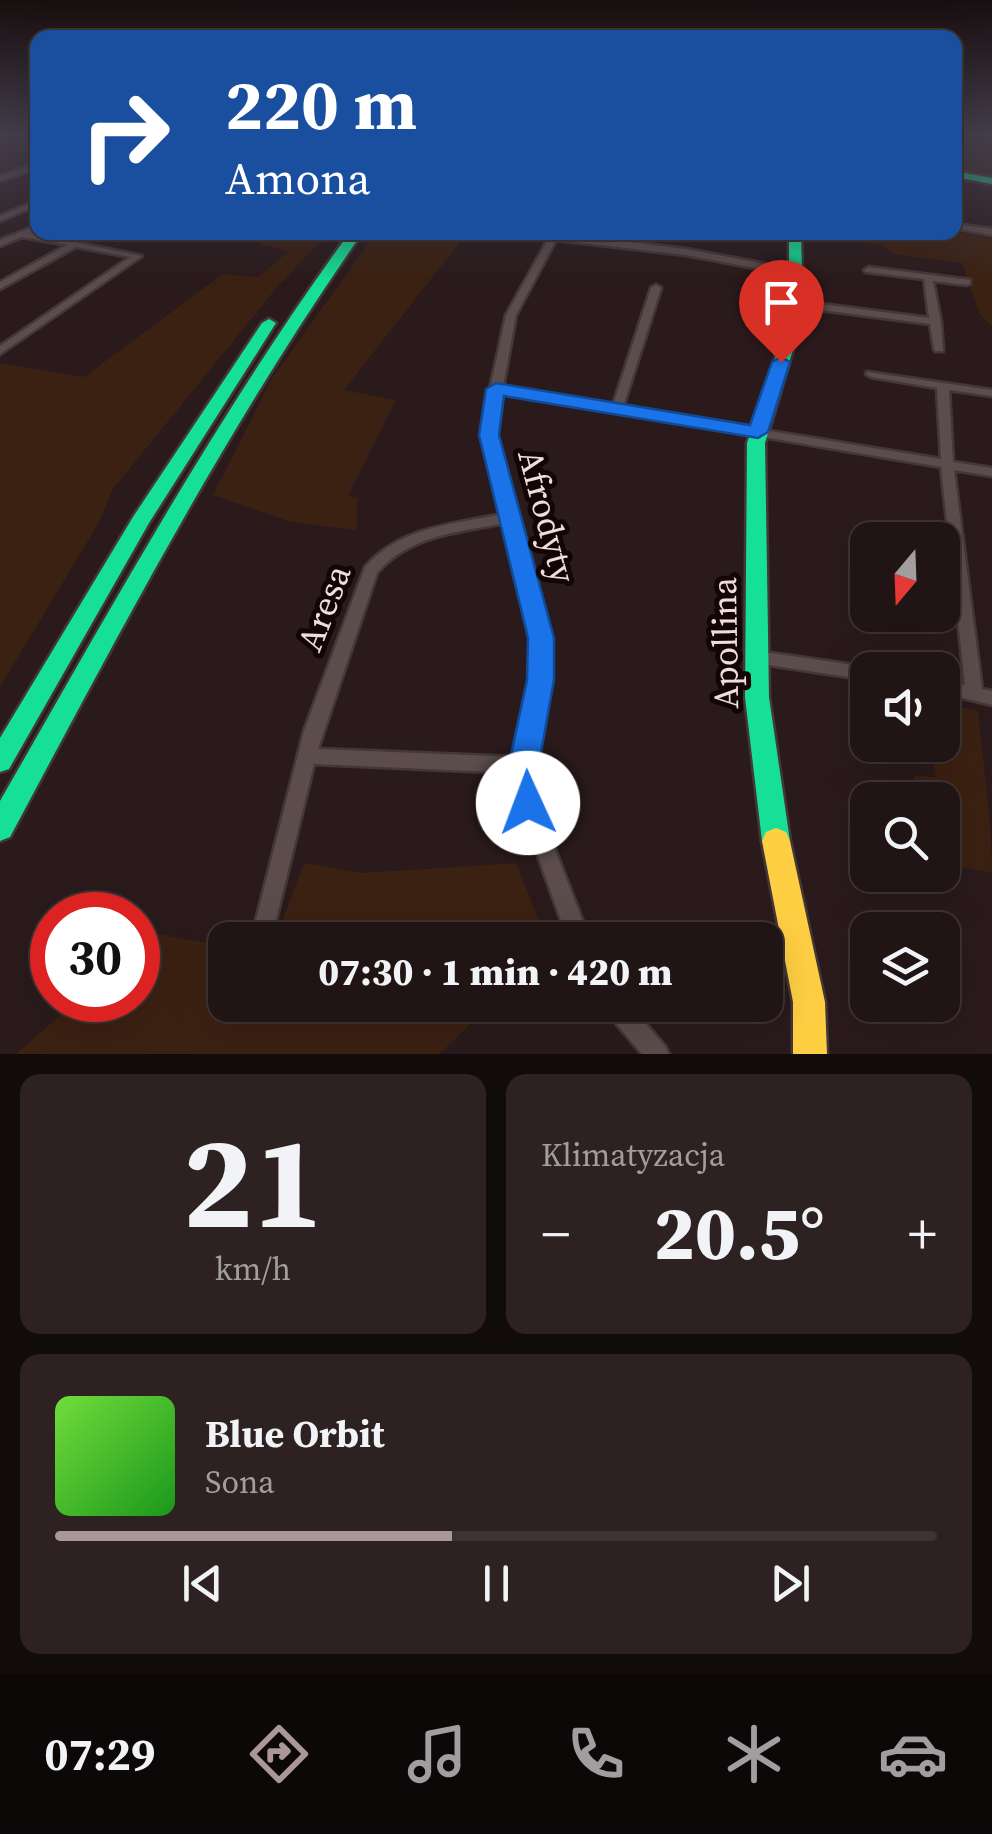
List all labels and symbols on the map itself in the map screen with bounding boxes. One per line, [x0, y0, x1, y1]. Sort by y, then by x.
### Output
pin [739, 260, 824, 363]
street label: Afrodyty [506, 444, 588, 588]
north arrow [850, 522, 960, 632]
street label: Aresa [286, 558, 362, 658]
street label: Apollina [700, 577, 750, 709]
position arrow [476, 751, 580, 855]
speed limit sign: 30 [30, 892, 160, 1022]

